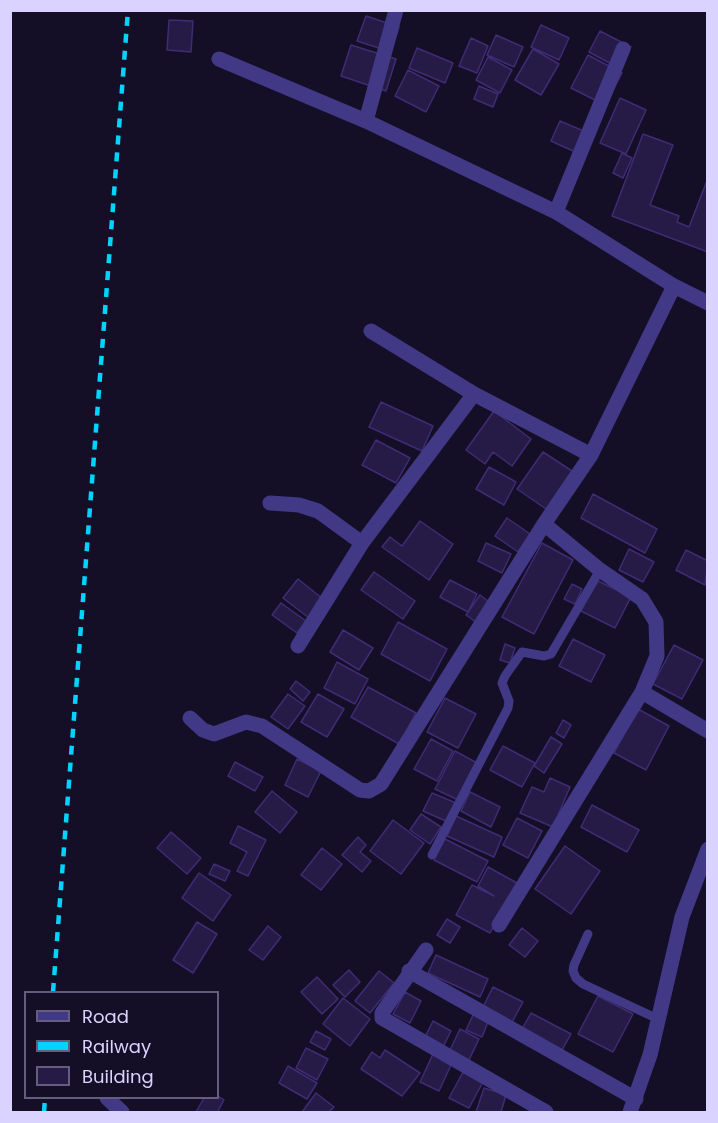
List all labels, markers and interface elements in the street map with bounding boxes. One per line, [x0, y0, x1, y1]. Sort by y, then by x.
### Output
legend [24, 991, 219, 1099]
text: Road [82, 1004, 129, 1029]
text: Railway [82, 1034, 151, 1059]
text: Building [82, 1064, 154, 1089]

